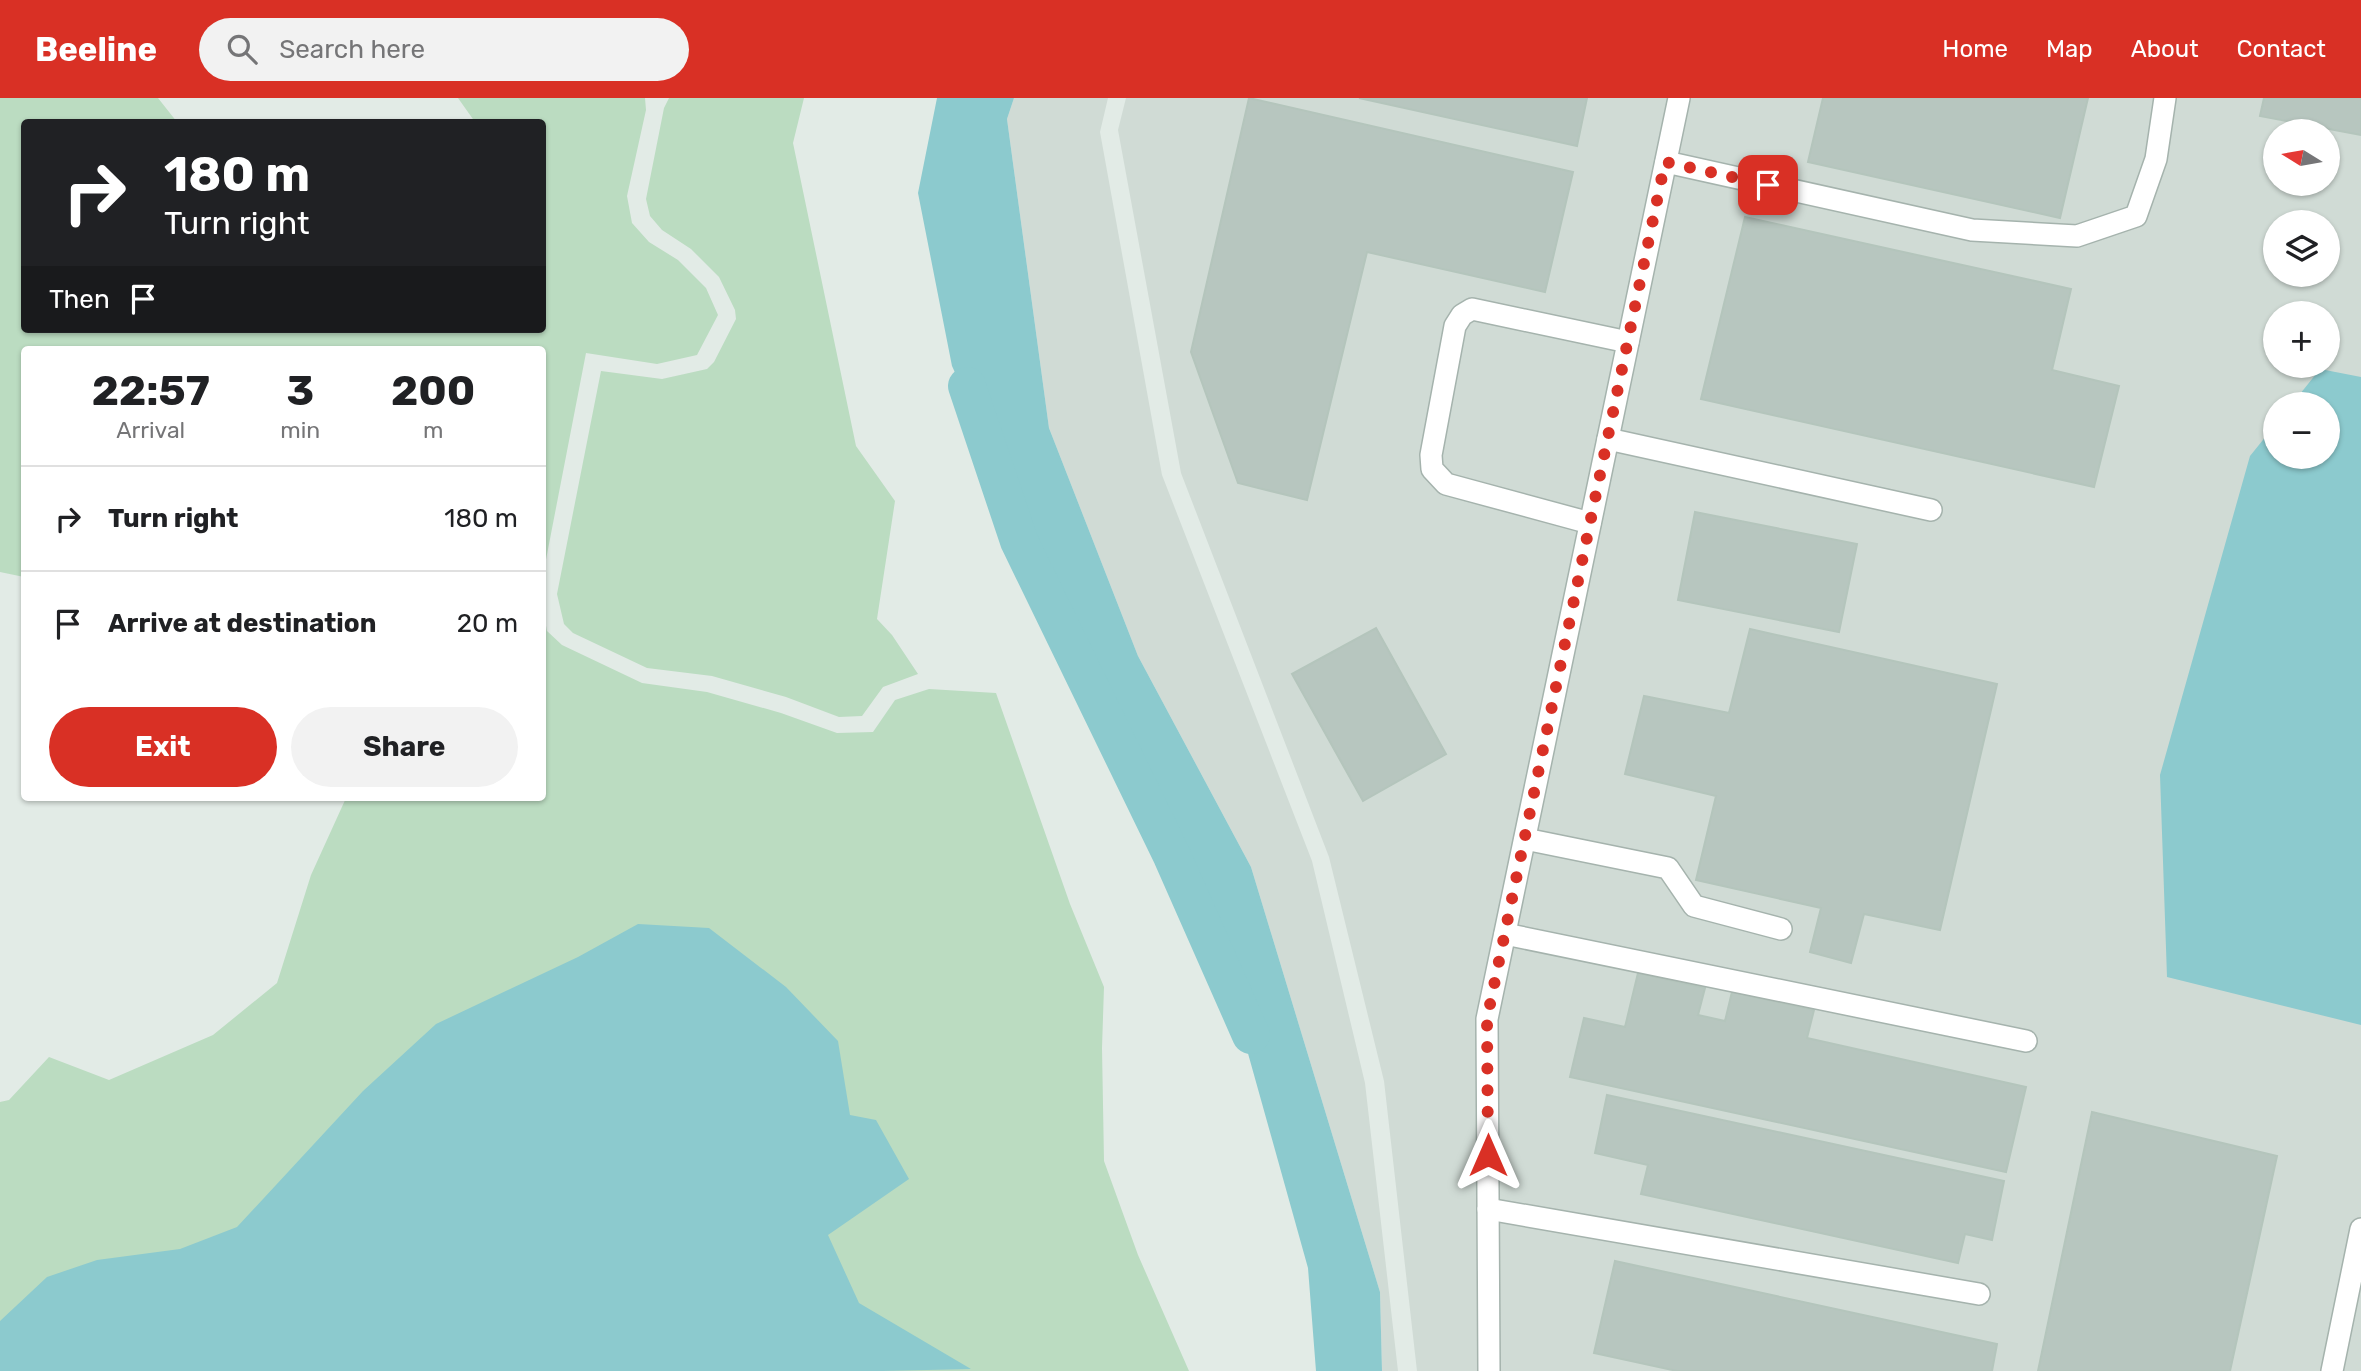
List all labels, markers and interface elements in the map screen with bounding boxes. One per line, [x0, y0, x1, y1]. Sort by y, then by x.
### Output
search box [199, 18, 689, 81]
text: Beeline [35, 30, 157, 69]
icon: search [223, 30, 261, 68]
text: Search here [279, 34, 425, 65]
text: Home [1942, 35, 2008, 63]
text: Map [2046, 35, 2093, 63]
text: About [2131, 35, 2199, 63]
text: Contact [2237, 35, 2326, 63]
north arrow [2263, 119, 2340, 196]
map controls [2263, 119, 2340, 469]
text: 180 m [164, 145, 310, 203]
icon: right [49, 147, 140, 238]
pin [1738, 155, 1798, 215]
icon: arrive [1749, 166, 1787, 204]
text: Turn right [164, 204, 309, 242]
button: layers [2263, 210, 2340, 287]
icon: arrive [124, 280, 162, 318]
text: Then [49, 284, 110, 315]
button: + [2263, 301, 2340, 378]
text: 22:57 [92, 366, 210, 416]
text: 3 [286, 366, 314, 416]
text: 200 [391, 366, 475, 416]
button: − [2263, 392, 2340, 469]
text: Arrival [116, 416, 185, 444]
text: min [280, 416, 320, 444]
text: m [423, 416, 443, 444]
icon: right [49, 500, 87, 538]
text: Turn right [108, 503, 238, 534]
text: 180 m [444, 503, 518, 534]
icon: arrive [49, 605, 87, 643]
text: Arrive at destination [108, 608, 376, 639]
text: 20 m [457, 608, 518, 639]
button: Exit [49, 707, 277, 787]
button: Share [291, 707, 518, 787]
position arrow [1451, 1118, 1525, 1192]

